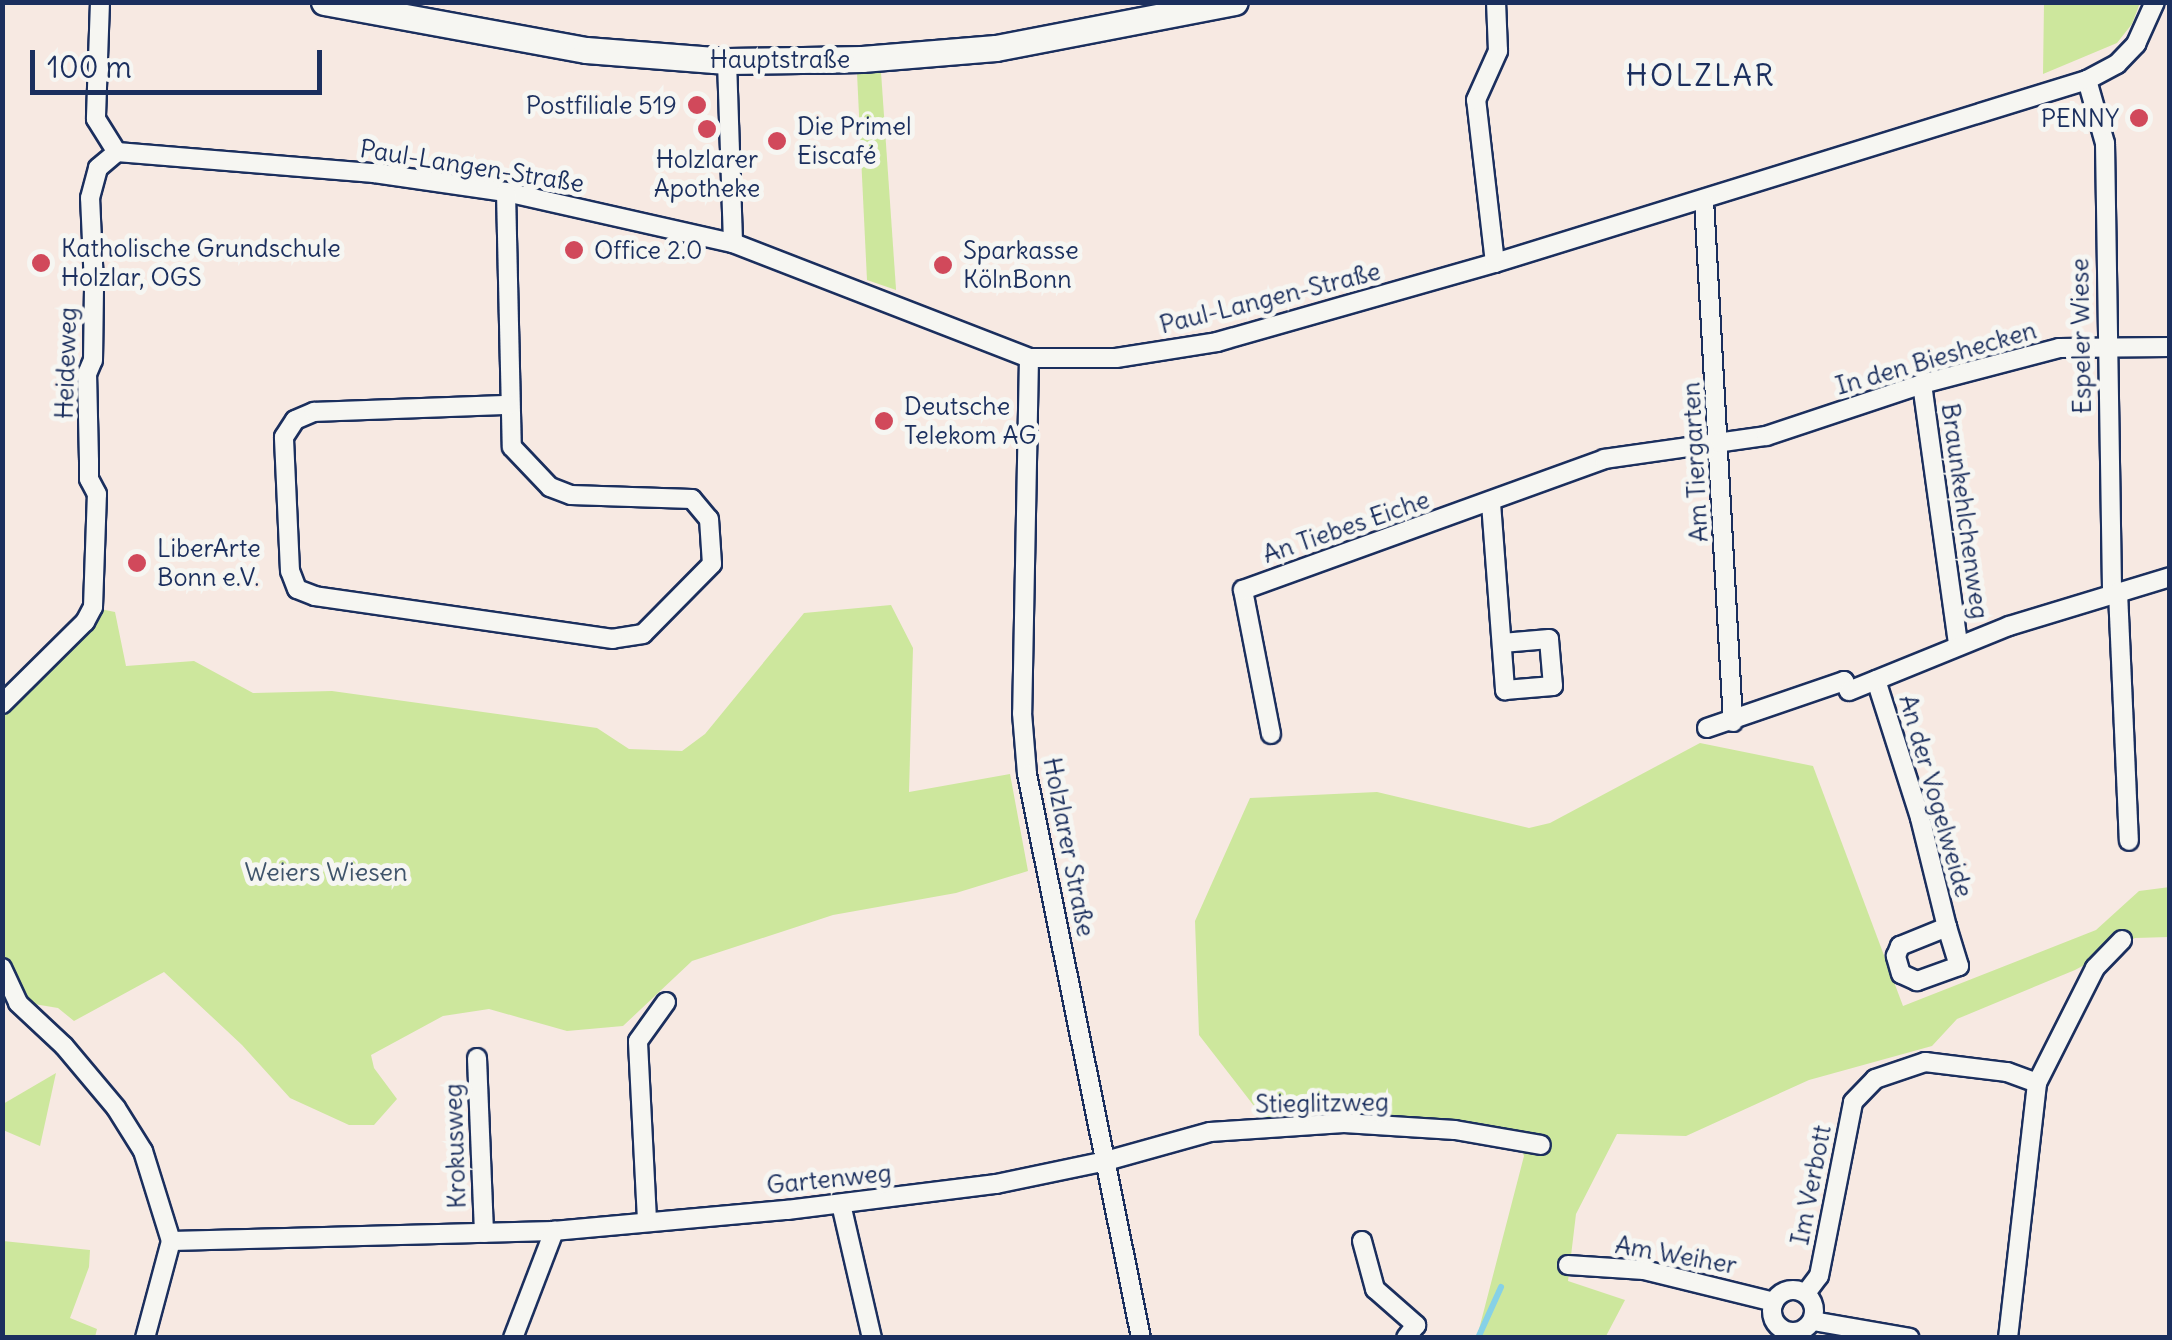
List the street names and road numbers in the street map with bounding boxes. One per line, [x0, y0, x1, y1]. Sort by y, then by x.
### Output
street label: Hauptstraße [710, 44, 850, 74]
street label: Paul-Langen-Straße [358, 133, 586, 199]
street label: Paul-Langen-Straße [1156, 256, 1384, 340]
street label: Espeler Wiese [2065, 258, 2097, 414]
street label: Heideweg [49, 307, 83, 419]
street label: In den Bieshecken [1832, 315, 2040, 401]
street label: Am Tiergarten [1676, 381, 1714, 543]
street label: Braunkehlchenweg [1935, 401, 1995, 621]
street label: An Tiebes Eiche [1259, 484, 1433, 570]
street label: An der Vogelweide [1893, 691, 1979, 901]
street label: Holzlarer Straße [1037, 755, 1101, 939]
street label: Krokusweg [438, 1083, 472, 1209]
street label: Stieglitzweg [1255, 1087, 1389, 1119]
street label: Im Verbott [1785, 1123, 1837, 1247]
street label: Gartenweg [765, 1158, 893, 1200]
street label: Am Weiher [1613, 1230, 1739, 1280]

